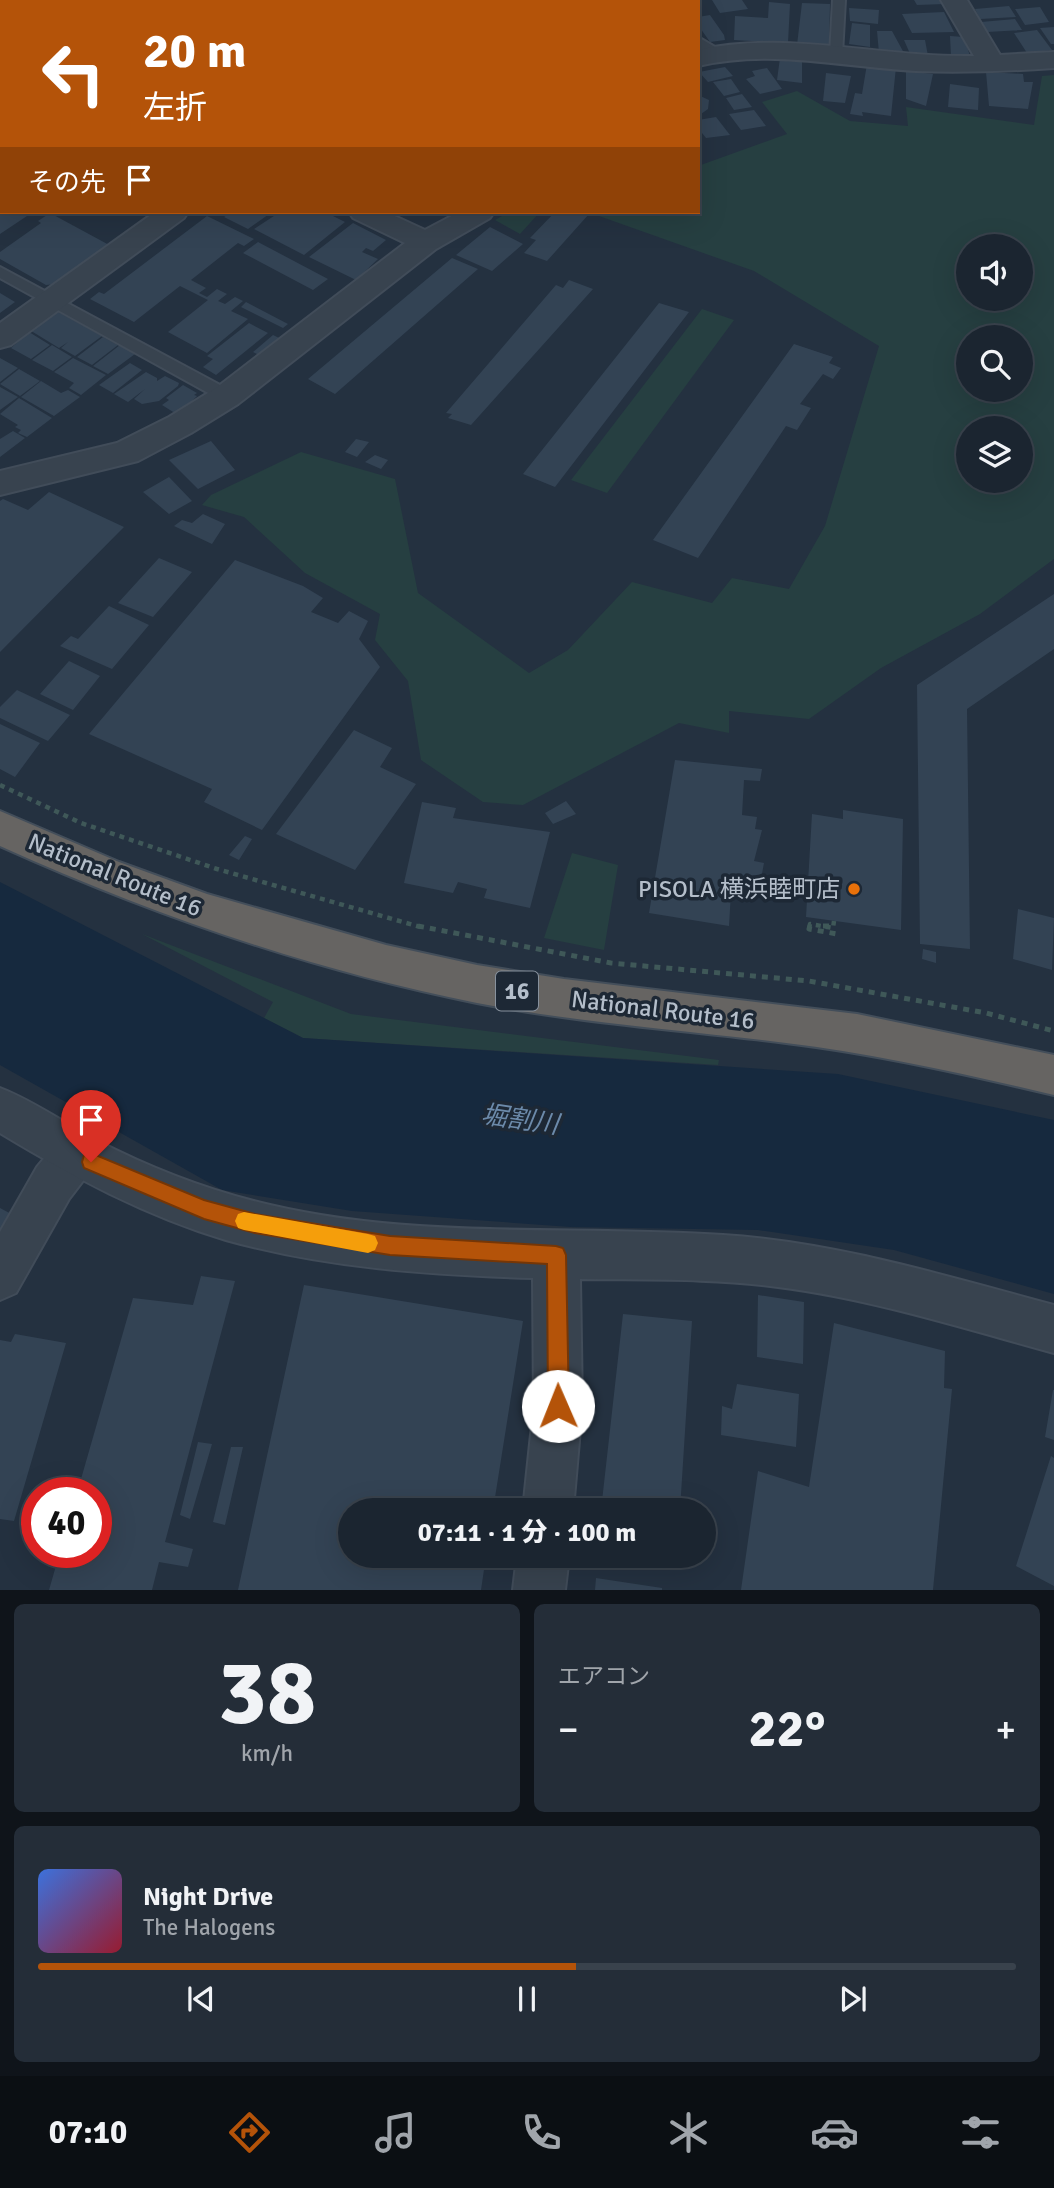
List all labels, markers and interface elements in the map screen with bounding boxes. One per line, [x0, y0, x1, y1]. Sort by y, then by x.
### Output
text: 20 m [143, 21, 246, 81]
icon: left [28, 28, 119, 119]
text: 左折 [143, 88, 207, 127]
icon: arrive [120, 161, 158, 199]
text: その先 [28, 167, 106, 199]
map controls [956, 234, 1033, 493]
button: sound [956, 234, 1033, 311]
button: search [956, 325, 1033, 402]
button: layers [956, 416, 1033, 493]
street label: National Route 16 [24, 827, 206, 923]
place label: PISOLA 横浜睦町店 [638, 874, 840, 904]
marker: PISOLA 横浜睦町店 [846, 881, 862, 897]
road number: 16 [496, 972, 538, 1010]
street label: National Route 16 [570, 984, 756, 1036]
pin [61, 1090, 121, 1162]
water label: 堀割川 [479, 1099, 564, 1142]
icon: arrive [72, 1101, 110, 1139]
position arrow [521, 1369, 595, 1443]
speed limit sign: 40 [21, 1477, 112, 1568]
text: 07:11 · 1 分 · 100 m [418, 1517, 636, 1549]
text: 38 [218, 1637, 316, 1750]
text: エアコン [558, 1662, 650, 1691]
text: 22° [749, 1697, 825, 1761]
text: − [558, 1706, 579, 1753]
text: + [995, 1706, 1016, 1753]
text: km/h [241, 1739, 293, 1768]
text: Night Drive [143, 1881, 273, 1913]
text: The Halogens [143, 1913, 275, 1942]
icon: previous [182, 1980, 220, 2018]
icon: pause [508, 1980, 546, 2018]
icon: next [834, 1980, 872, 2018]
icon: directions [225, 2108, 274, 2157]
icon: music [371, 2108, 420, 2157]
icon: phone [517, 2108, 566, 2157]
icon: climate [664, 2108, 713, 2157]
icon: car [810, 2108, 859, 2157]
icon: filters [956, 2108, 1005, 2157]
text: 07:10 [49, 2113, 127, 2152]

